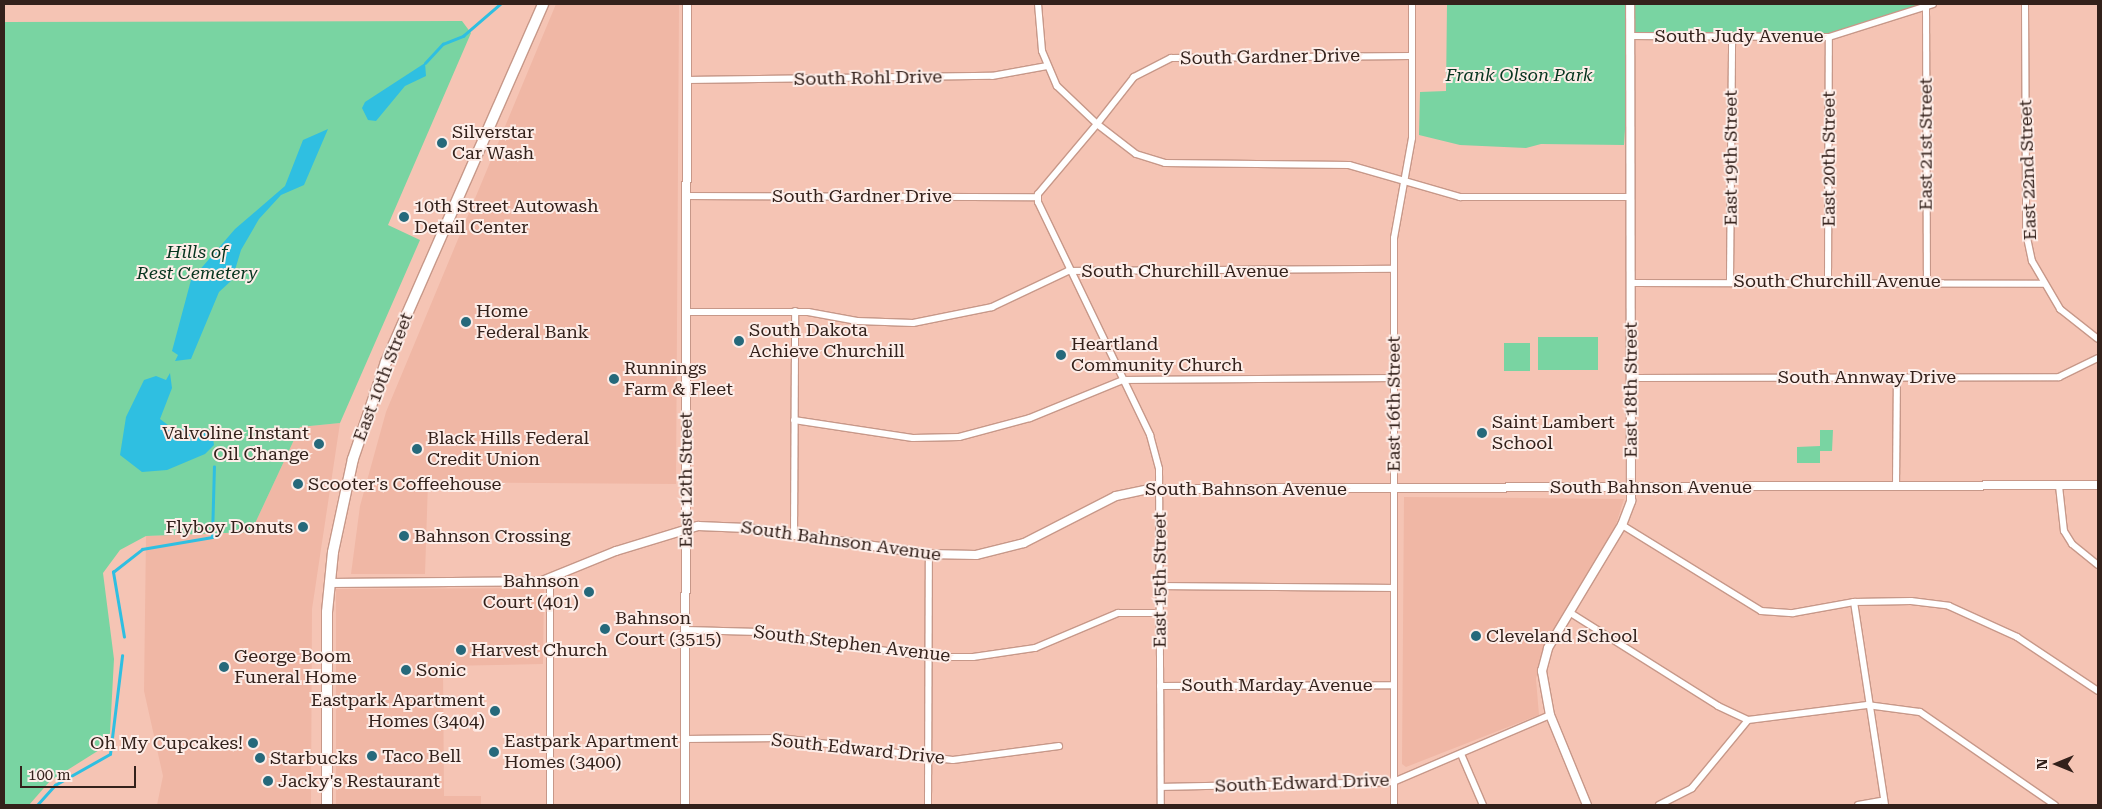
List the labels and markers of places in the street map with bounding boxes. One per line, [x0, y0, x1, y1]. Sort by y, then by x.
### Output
place label: Silverstar Car Wash [452, 122, 534, 164]
marker: Silverstar Car Wash [436, 137, 448, 149]
place label: 10th Street Autowash Detail Center [414, 196, 599, 238]
marker: 10th Street Autowash Detail Center [398, 211, 410, 223]
place label: Home Federal Bank [476, 301, 589, 344]
marker: Home Federal Bank [460, 316, 472, 328]
place label: South Dakota Achieve Churchill [749, 320, 905, 362]
place label: Heartland Community Church [1071, 334, 1243, 376]
marker: South Dakota Achieve Churchill [733, 335, 745, 347]
marker: Heartland Community Church [1055, 349, 1067, 361]
place label: Runnings Farm & Fleet [624, 358, 733, 400]
marker: Runnings Farm & Fleet [608, 373, 620, 385]
place label: Saint Lambert School [1492, 412, 1615, 454]
place label: Valvoline Instant Oil Change [162, 423, 309, 466]
marker: Saint Lambert School [1476, 427, 1488, 439]
place label: Black Hills Federal Credit Union [427, 428, 589, 470]
marker: Valvoline Instant Oil Change [313, 438, 325, 450]
marker: Black Hills Federal Credit Union [411, 443, 423, 455]
place label: Scooter's Coffeehouse [308, 473, 501, 495]
marker: Scooter's Coffeehouse [292, 478, 304, 490]
place label: Flyboy Donuts [166, 516, 293, 538]
marker: Flyboy Donuts [297, 521, 309, 533]
place label: Bahnson Crossing [414, 525, 570, 547]
marker: Bahnson Crossing [398, 530, 410, 542]
place label: Bahnson Court (401) [483, 571, 579, 614]
marker: Bahnson Court (401) [583, 586, 595, 598]
place label: Bahnson Court (3515) [615, 608, 721, 650]
marker: Bahnson Court (3515) [599, 623, 611, 635]
place label: Cleveland School [1486, 625, 1638, 647]
marker: Cleveland School [1470, 630, 1482, 642]
place label: Harvest Church [471, 639, 608, 661]
marker: Harvest Church [455, 644, 467, 656]
place label: George Boom Funeral Home [234, 646, 357, 689]
place label: Sonic [416, 659, 466, 681]
marker: George Boom Funeral Home [218, 661, 230, 673]
marker: Sonic [400, 664, 412, 676]
place label: Eastpark Apartment Homes (3404) [311, 690, 485, 732]
marker: Eastpark Apartment Homes (3404) [489, 705, 501, 717]
place label: Eastpark Apartment Homes (3400) [504, 731, 678, 774]
place label: Oh My Cupcakes! [90, 732, 243, 754]
marker: Oh My Cupcakes! [247, 737, 259, 749]
place label: Taco Bell [382, 745, 461, 767]
marker: Eastpark Apartment Homes (3400) [488, 746, 500, 758]
place label: Starbucks [270, 747, 358, 769]
marker: Taco Bell [366, 750, 378, 762]
marker: Starbucks [254, 752, 266, 764]
place label: Jacky's Restaurant [278, 770, 440, 792]
marker: Jacky's Restaurant [262, 775, 274, 787]

